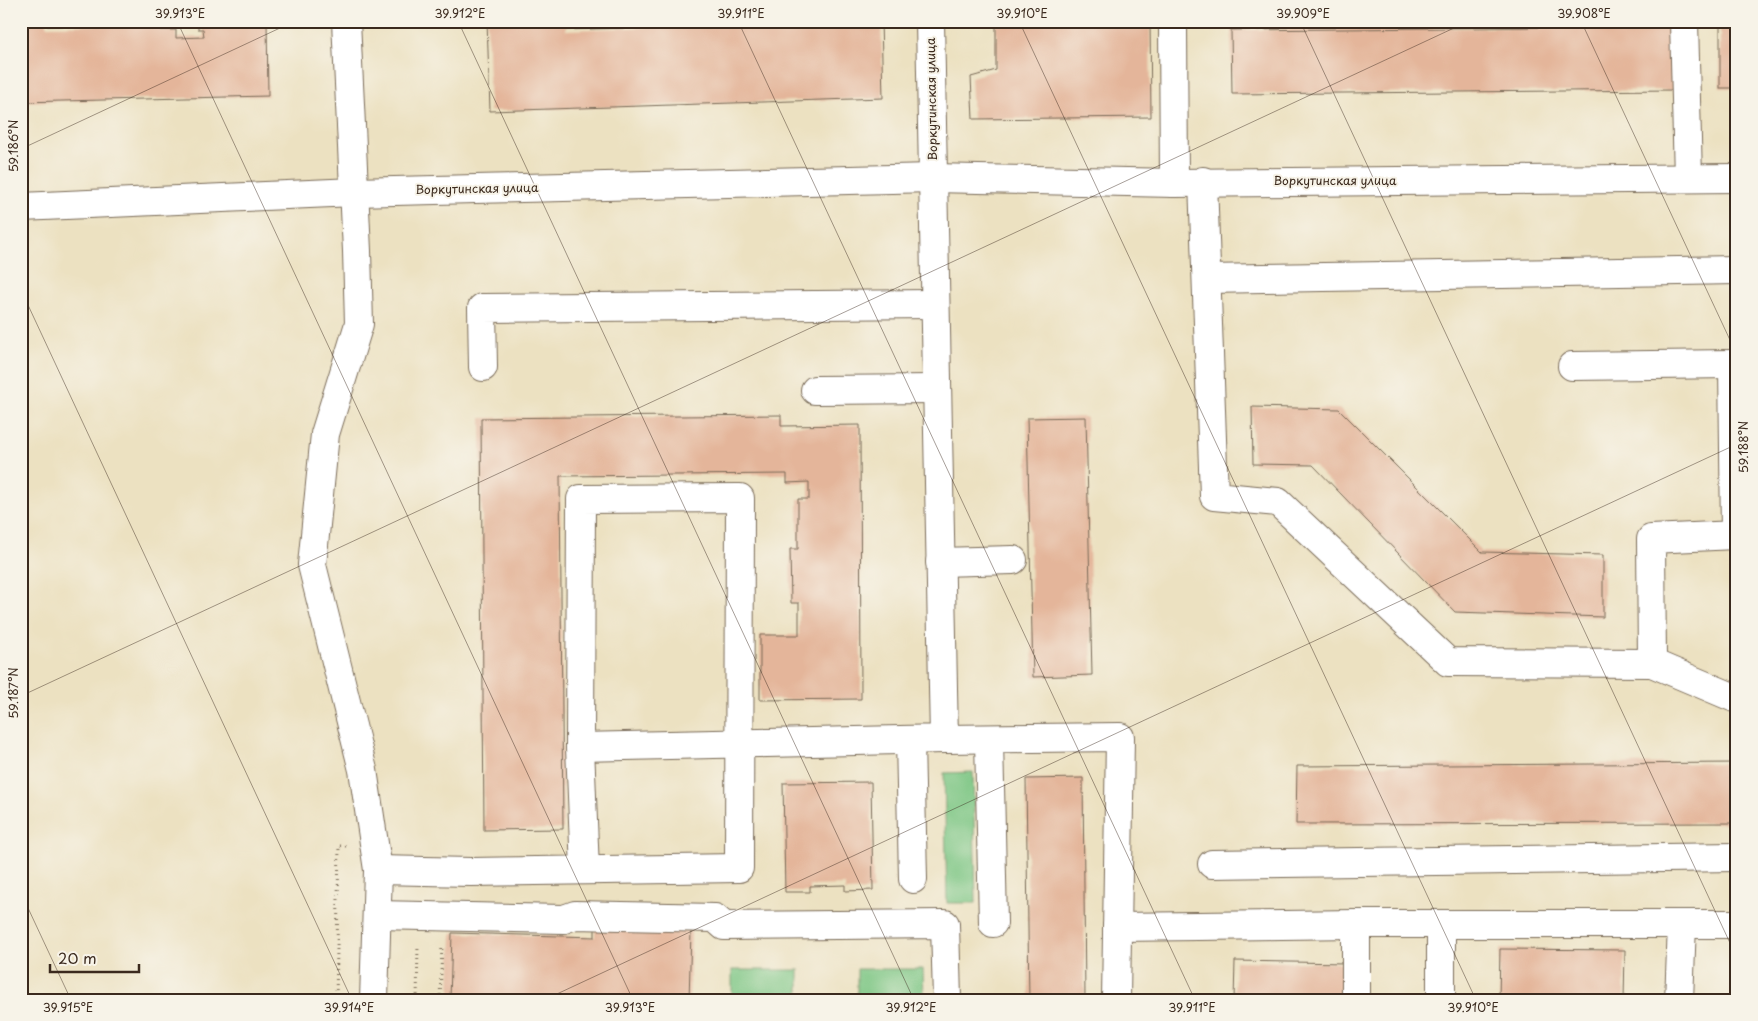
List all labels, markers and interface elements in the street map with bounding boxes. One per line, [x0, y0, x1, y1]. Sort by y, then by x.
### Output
text: 39.913°E [155, 4, 205, 22]
text: 39.912°E [435, 4, 485, 22]
text: 39.911°E [717, 4, 765, 22]
text: 39.910°E [996, 4, 1048, 22]
text: 39.909°E [1276, 4, 1330, 22]
text: 39.908°E [1557, 4, 1611, 22]
street label: Воркутинская улица [921, 37, 941, 161]
text: 59.186°N [4, 120, 22, 172]
street label: Воркутинская улица [1273, 171, 1397, 189]
street label: Воркутинская улица [415, 178, 539, 198]
text: 59.188°N [1734, 421, 1752, 473]
text: 59.187°N [4, 667, 22, 719]
scale bar [50, 941, 139, 973]
text: 20 m [58, 946, 97, 969]
text: 39.915°E [43, 998, 93, 1016]
text: 39.914°E [324, 998, 374, 1016]
text: 39.913°E [605, 998, 655, 1016]
text: 39.912°E [886, 998, 936, 1016]
text: 39.911°E [1168, 998, 1216, 1016]
text: 39.910°E [1447, 998, 1499, 1016]

